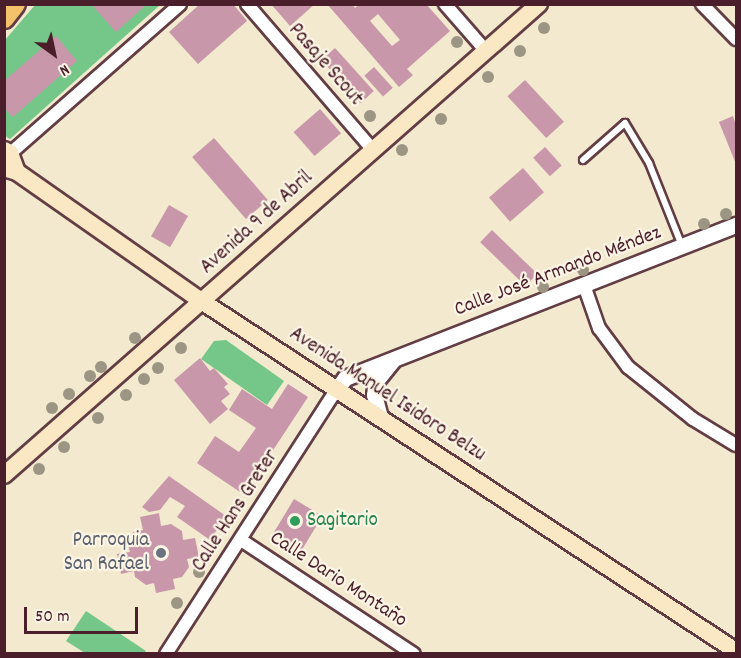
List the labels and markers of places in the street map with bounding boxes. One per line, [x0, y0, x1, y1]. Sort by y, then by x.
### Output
place label: Sagitario [307, 508, 378, 534]
marker: Sagitario [288, 514, 302, 528]
place label: Parroquia San Rafael [64, 528, 149, 578]
marker: Parroquia San Rafael [154, 546, 168, 560]

